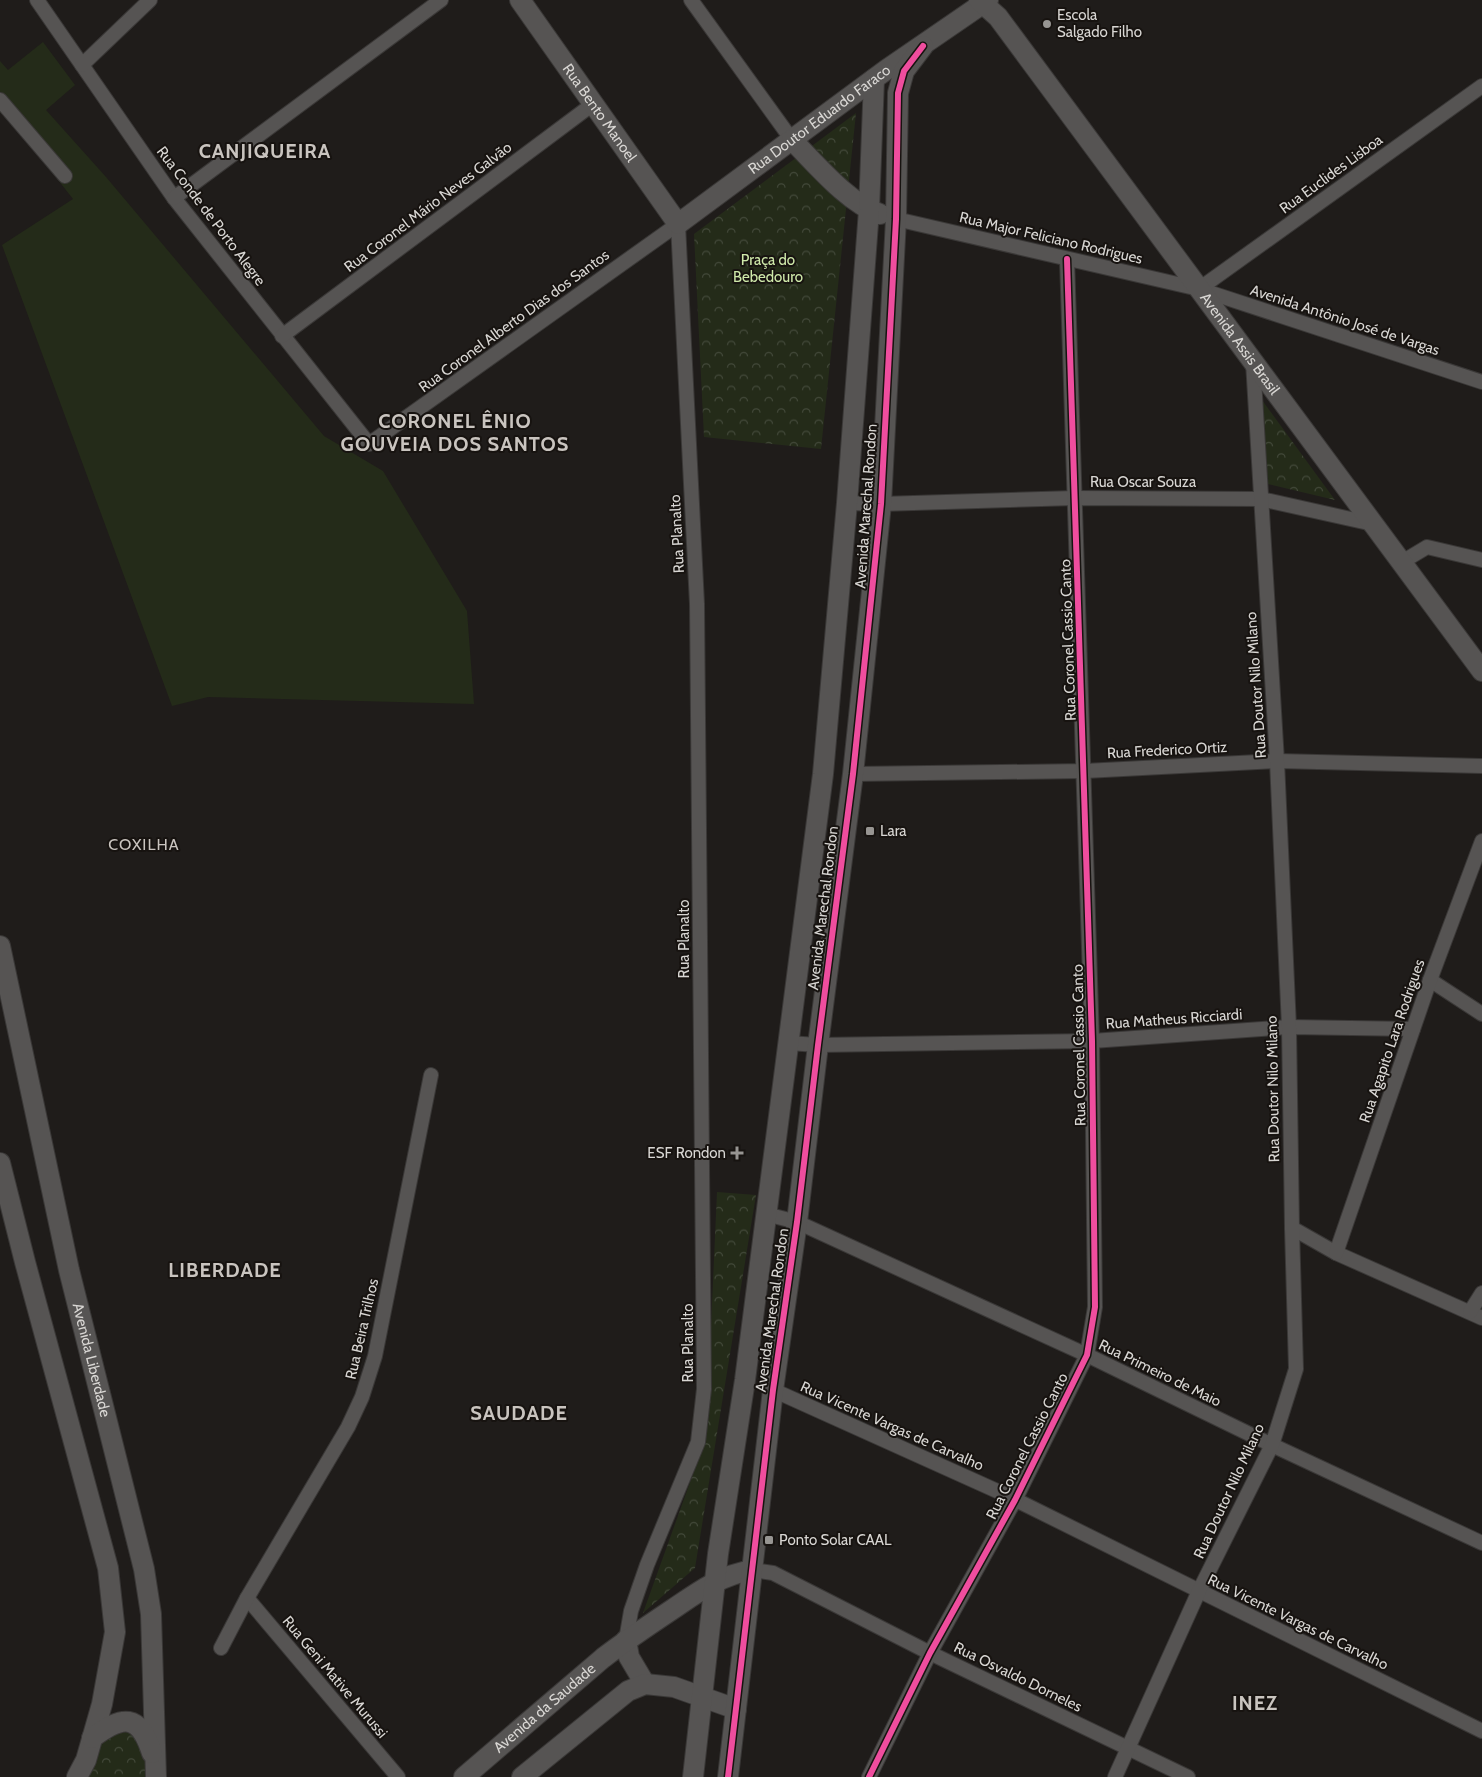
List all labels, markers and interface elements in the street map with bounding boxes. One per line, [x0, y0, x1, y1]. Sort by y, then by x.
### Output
place label: Escola Salgado Filho [1057, 6, 1142, 41]
marker: Escola Salgado Filho [1041, 18, 1053, 30]
street label: Rua Bento Manoel [559, 60, 641, 166]
street label: Rua Doutor Eduardo Faraco [745, 61, 894, 178]
street label: Rua Euclides Lisboa [1276, 130, 1387, 217]
street label: Rua Coronel Mário Neves Galvão [341, 138, 515, 276]
district label: CANJIQUEIRA [199, 139, 331, 163]
street label: Rua Conde de Porto Alegre [153, 143, 269, 289]
street label: Rua Major Feliciano Rodrigues [958, 208, 1144, 268]
street label: Rua Coronel Alberto Dias dos Santos [415, 246, 613, 396]
park label: Praça do Bebedouro [733, 251, 803, 286]
street label: Avenida Antônio José de Vargas [1248, 281, 1442, 359]
street label: Avenida Assis Brasil [1196, 289, 1284, 399]
district label: CORONEL ÊNIO GOUVEIA DOS SANTOS [341, 409, 569, 456]
street label: Avenida Marechal Rondon [851, 423, 881, 589]
street label: Rua Oscar Souza [1090, 473, 1197, 491]
street label: Rua Planalto [666, 494, 688, 574]
street label: Rua Coronel Cassio Canto [1056, 559, 1080, 721]
street label: Rua Doutor Nilo Milano [1242, 611, 1270, 759]
street label: Rua Frederico Ortiz [1106, 738, 1228, 762]
place label: Lara [880, 822, 907, 840]
street label: Avenida Marechal Rondon [804, 825, 842, 991]
marker: Lara [864, 825, 876, 837]
district label: COXILHA [108, 835, 180, 854]
street label: Rua Planalto [675, 900, 693, 978]
street label: Rua Agapito Lara Rodrigues [1356, 957, 1428, 1125]
street label: Rua Coronel Cassio Canto [1069, 964, 1089, 1126]
street label: Rua Matheus Ricciardi [1105, 1005, 1243, 1033]
street label: Rua Doutor Nilo Milano [1263, 1015, 1283, 1163]
place label: ESF Rondon [647, 1144, 726, 1162]
marker: ESF Rondon [730, 1146, 744, 1160]
street label: Avenida Marechal Rondon [752, 1227, 792, 1393]
district label: LIBERDADE [168, 1258, 282, 1282]
street label: Rua Beira Trilhos [342, 1277, 382, 1381]
street label: Avenida Liberdade [69, 1301, 115, 1419]
street label: Rua Planalto [679, 1304, 697, 1382]
street label: Rua Primeiro de Maio [1096, 1336, 1224, 1410]
street label: Rua Coronel Cassio Canto [982, 1370, 1072, 1522]
street label: Rua Vicente Vargas de Carvalho [798, 1377, 986, 1475]
district label: SAUDADE [470, 1401, 568, 1425]
street label: Rua Doutor Nilo Milano [1190, 1421, 1268, 1561]
place label: Ponto Solar CAAL [779, 1531, 892, 1549]
marker: Ponto Solar CAAL [763, 1534, 775, 1546]
street label: Rua Vicente Vargas de Carvalho [1205, 1570, 1391, 1674]
street label: Rua Geni Mative Murussi [279, 1612, 391, 1742]
street label: Rua Osvaldo Dorneles [951, 1638, 1085, 1716]
street label: Avenida da Saudade [490, 1659, 599, 1757]
district label: INEZ [1232, 1691, 1278, 1715]

